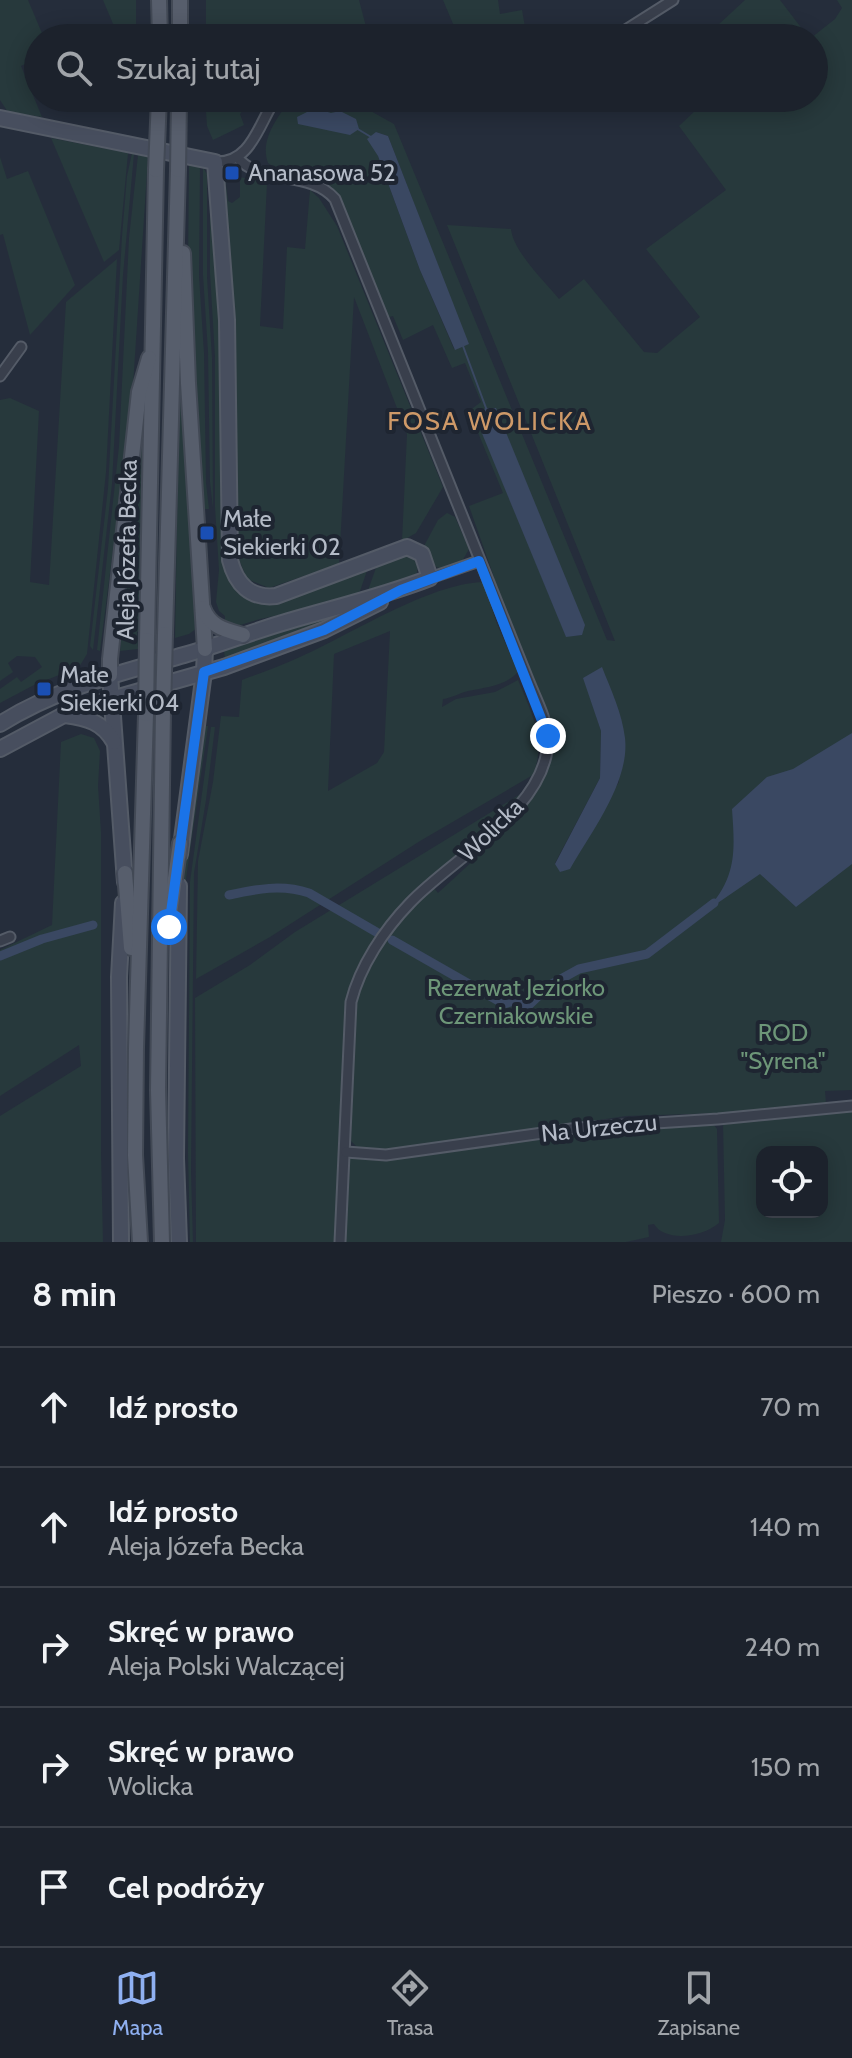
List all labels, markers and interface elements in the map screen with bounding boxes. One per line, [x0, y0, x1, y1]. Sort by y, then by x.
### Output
search box [24, 24, 828, 112]
icon: search [52, 46, 96, 90]
text: Szukaj tutaj [116, 50, 261, 87]
place label: Ananasowa 52 [248, 158, 395, 187]
marker: Ananasowa 52 [223, 164, 241, 182]
district label: FOSA WOLICKA [387, 405, 593, 437]
street label: Aleja Józefa Becka [110, 459, 143, 641]
place label: Małe Siekierki 02 [223, 504, 341, 561]
marker: Małe Siekierki 02 [198, 524, 216, 542]
place label: Małe Siekierki 04 [60, 660, 179, 717]
marker: Małe Siekierki 04 [35, 680, 53, 698]
route end [530, 718, 566, 754]
street label: Wolicka [452, 792, 529, 867]
route start [151, 909, 187, 945]
park label: Rezerwat Jeziorko Czerniakowskie [427, 973, 605, 1030]
park label: ROD "Syrena" [740, 1018, 826, 1075]
street label: Na Urzeczu [540, 1107, 658, 1148]
map controls [756, 1146, 828, 1218]
button: locate [756, 1146, 828, 1218]
text: 8 min [32, 1273, 117, 1315]
text: Pieszo · 600 m [652, 1278, 820, 1310]
icon: ahead [32, 1385, 76, 1429]
text: Idź prosto [108, 1389, 238, 1426]
text: 70 m [760, 1391, 820, 1423]
text: Idź prosto [108, 1493, 238, 1530]
icon: ahead [32, 1505, 76, 1549]
text: 140 m [750, 1511, 820, 1543]
text: Aleja Józefa Becka [108, 1530, 304, 1562]
text: Skręć w prawo [108, 1613, 294, 1650]
icon: right [32, 1625, 76, 1669]
text: 240 m [745, 1631, 820, 1663]
text: Aleja Polski Walczącej [108, 1650, 345, 1682]
text: Skręć w prawo [108, 1733, 294, 1770]
icon: right [32, 1745, 76, 1789]
text: 150 m [751, 1751, 820, 1783]
text: Wolicka [108, 1770, 193, 1802]
icon: arrive [32, 1865, 76, 1909]
text: Cel podróży [108, 1869, 264, 1906]
tab: Mapa [112, 1966, 163, 2041]
tab: Trasa [387, 1966, 434, 2041]
tab: Zapisane [658, 1966, 740, 2041]

